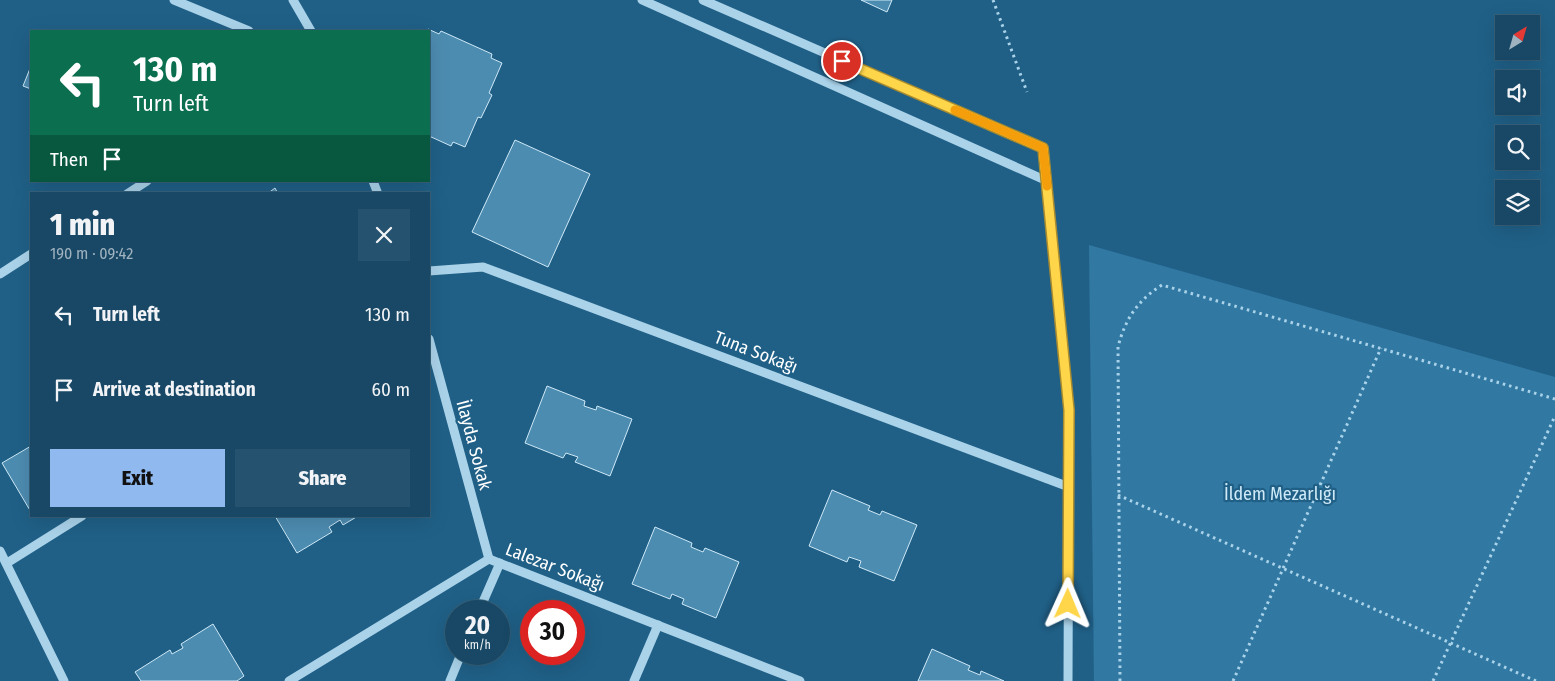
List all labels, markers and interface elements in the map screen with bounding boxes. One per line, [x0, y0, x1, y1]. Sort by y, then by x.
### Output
north arrow [1495, 15, 1540, 60]
map controls [1495, 15, 1540, 225]
pin [821, 40, 863, 82]
icon: arrive [828, 47, 856, 75]
text: 130 m [133, 48, 217, 90]
icon: left [50, 50, 115, 115]
button: sound [1495, 70, 1540, 115]
text: Turn left [133, 90, 209, 117]
button: search [1495, 125, 1540, 170]
icon: arrive [98, 145, 126, 173]
text: Then [50, 148, 88, 171]
button: layers [1495, 180, 1540, 225]
text: 1 min [50, 207, 115, 243]
button: close [358, 209, 410, 261]
text: 190 m · 09:42 [50, 244, 133, 263]
icon: left [50, 301, 78, 329]
text: Turn left [93, 303, 160, 326]
text: 130 m [365, 303, 410, 326]
street label: Tuna Sokağı [711, 326, 801, 378]
icon: arrive [50, 376, 78, 404]
text: Arrive at destination [93, 378, 256, 401]
text: 60 m [372, 378, 410, 401]
street label: İlayda Sokak [451, 398, 497, 493]
button: Exit [50, 449, 225, 507]
button: Share [235, 449, 410, 507]
park label: İldem Mezarlığı [1224, 483, 1336, 505]
street label: Lalezar Sokağı [502, 538, 608, 596]
position arrow [1041, 577, 1093, 629]
speed limit sign: 30 [520, 600, 585, 665]
text: 20 [465, 611, 490, 641]
text: km/h [464, 638, 491, 652]

